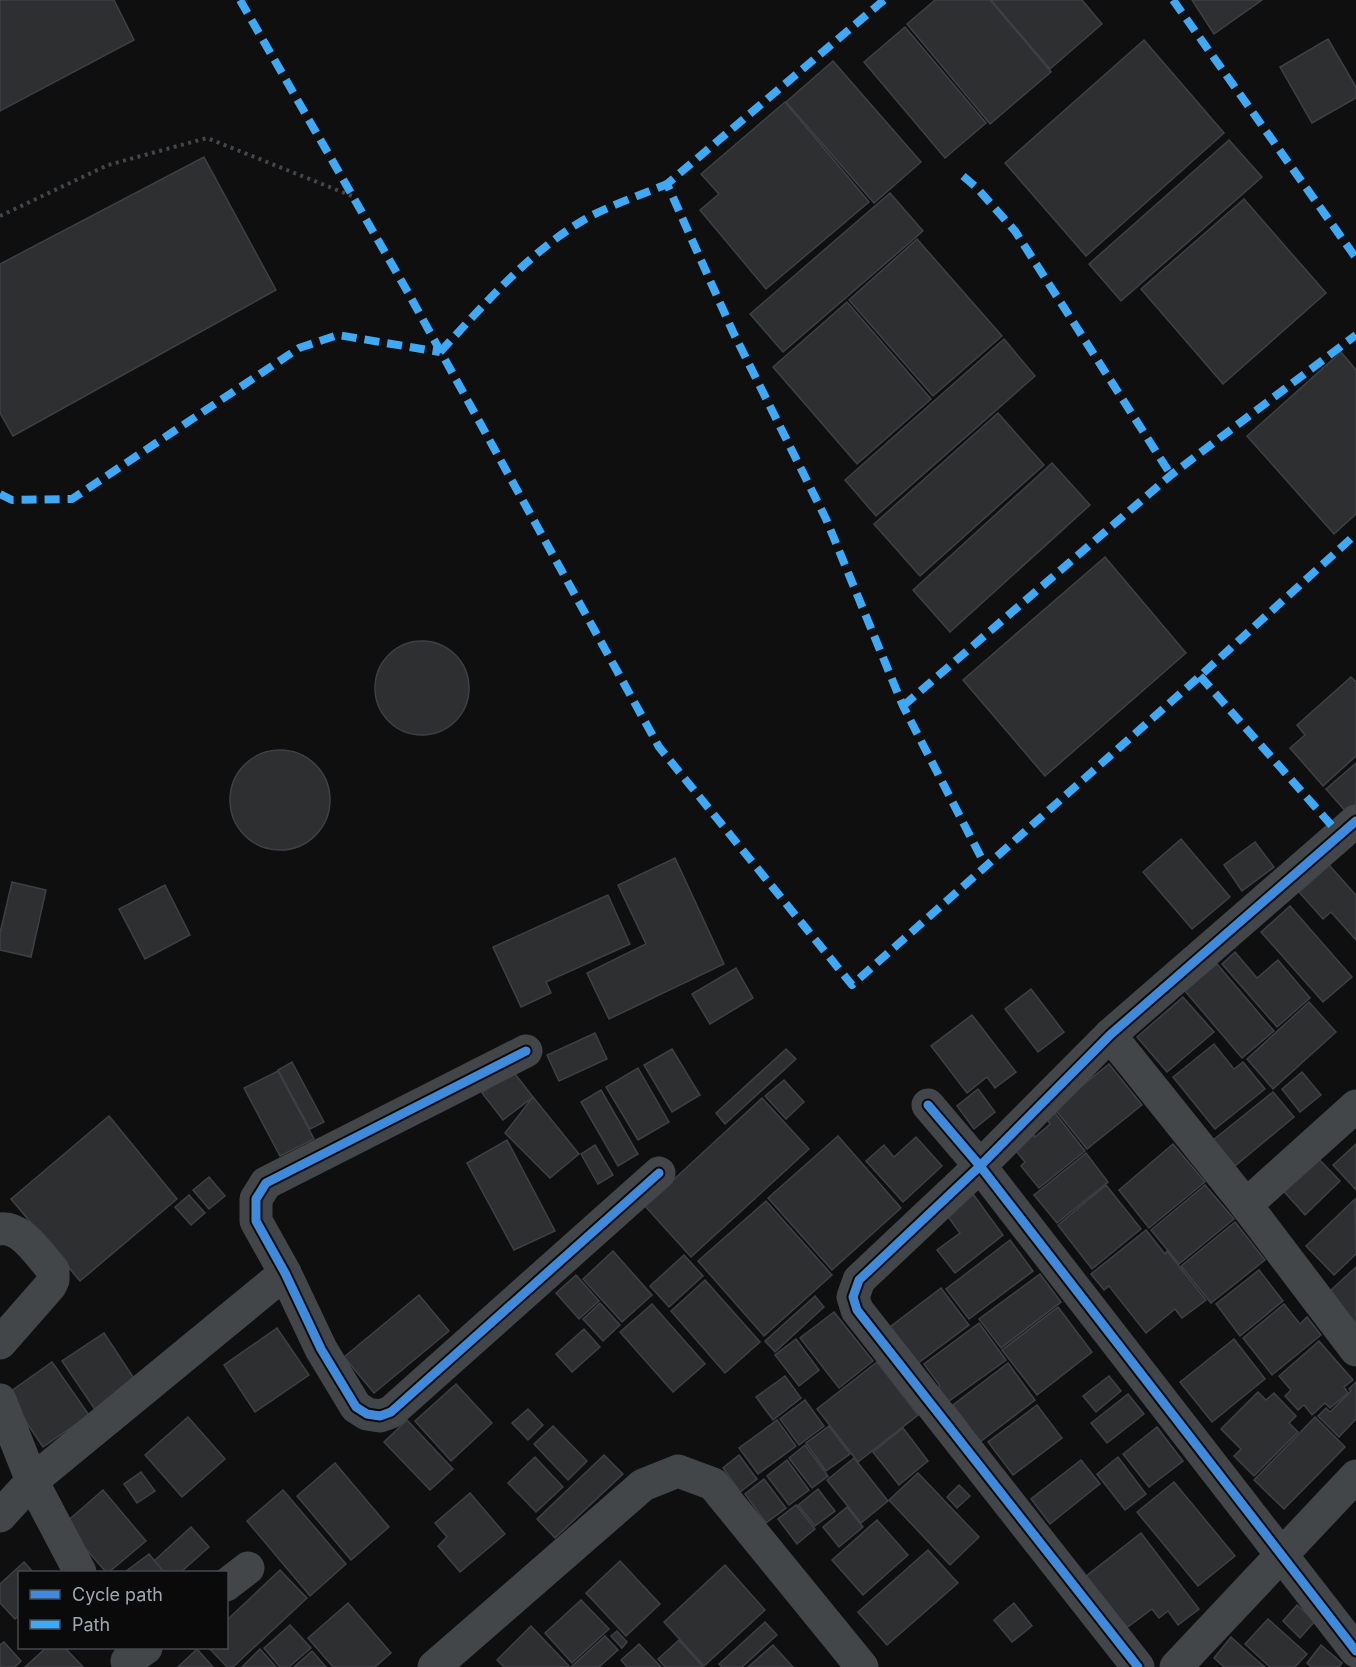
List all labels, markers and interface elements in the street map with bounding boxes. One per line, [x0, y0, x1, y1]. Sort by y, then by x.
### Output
legend [18, 1571, 228, 1649]
text: Cycle path [72, 1584, 163, 1605]
text: Path [72, 1614, 110, 1635]

